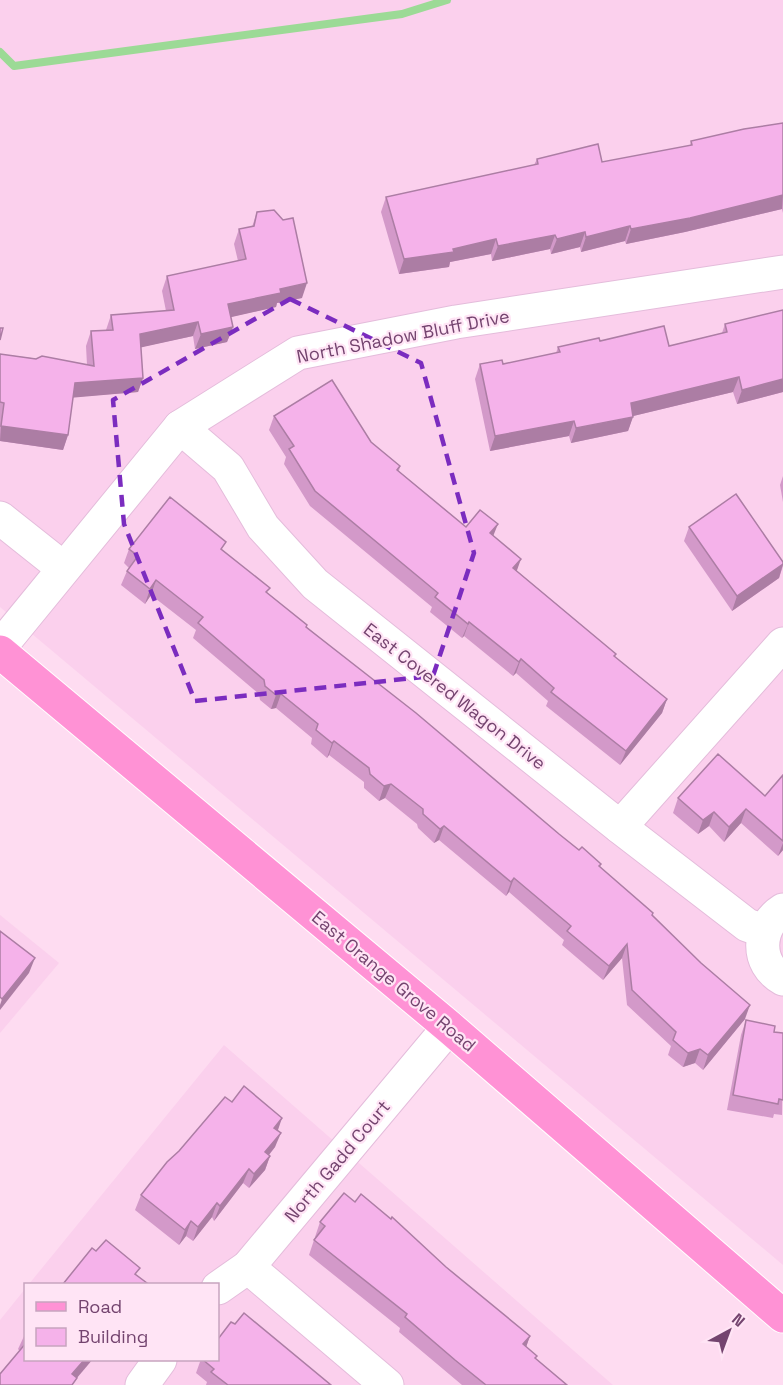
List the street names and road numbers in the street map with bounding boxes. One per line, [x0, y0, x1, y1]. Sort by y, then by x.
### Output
street label: North Shadow Bluff Drive [295, 304, 511, 368]
street label: East Covered Wagon Drive [359, 618, 551, 774]
street label: East Orange Grove Road [307, 906, 481, 1056]
street label: North Gadd Court [279, 1095, 395, 1227]

